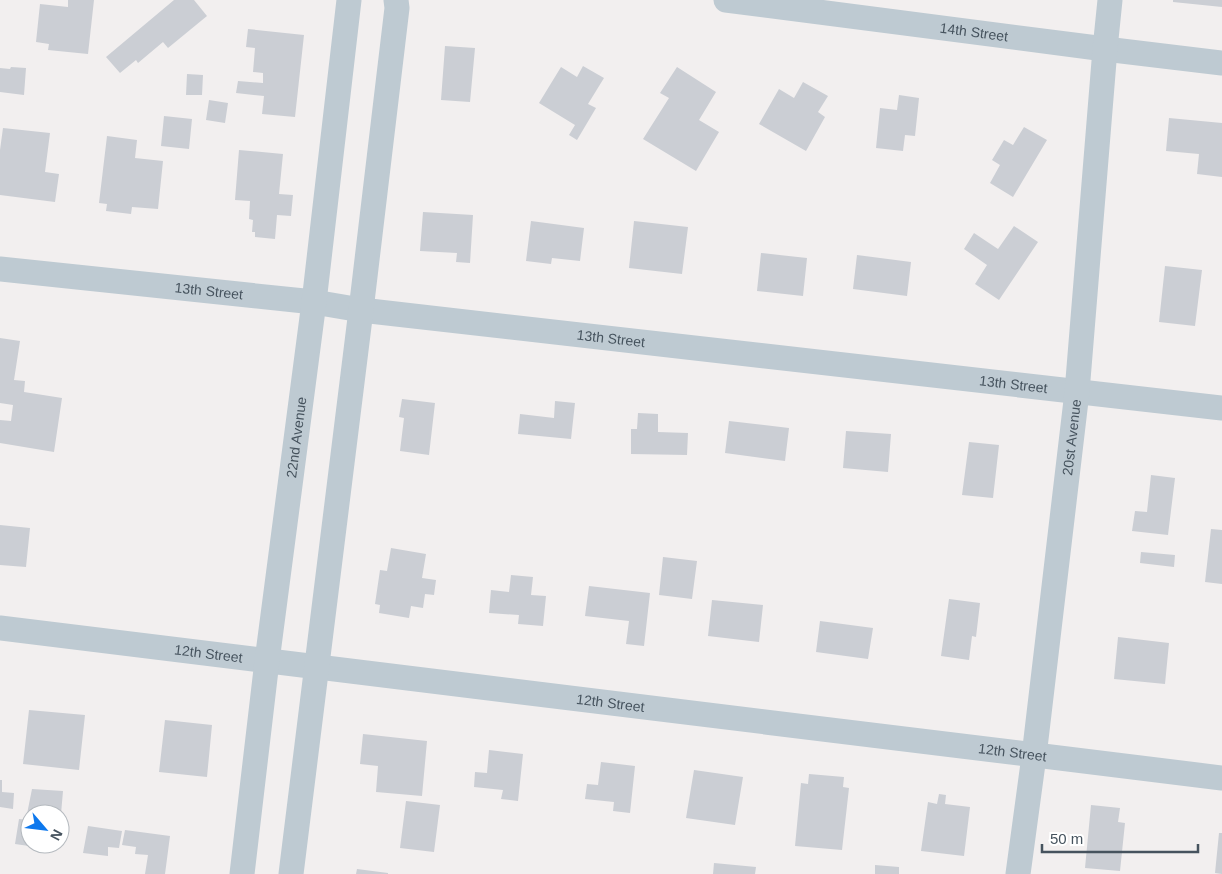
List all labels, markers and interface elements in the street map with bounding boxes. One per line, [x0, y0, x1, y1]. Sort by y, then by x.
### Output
street label: 14th Street [939, 20, 1009, 44]
street label: 13th Street [174, 279, 244, 302]
street label: 13th Street [576, 327, 646, 350]
street label: 13th Street [978, 372, 1048, 396]
street label: 22nd Avenue [283, 396, 310, 479]
street label: 20st Avenue [1059, 398, 1084, 476]
street label: 12th Street [173, 641, 244, 666]
street label: 12th Street [575, 691, 646, 715]
street label: 12th Street [977, 740, 1048, 764]
north arrow [20, 804, 70, 854]
scale bar [1042, 822, 1198, 854]
text: N [47, 827, 66, 843]
text: 50 m [1050, 830, 1083, 847]

